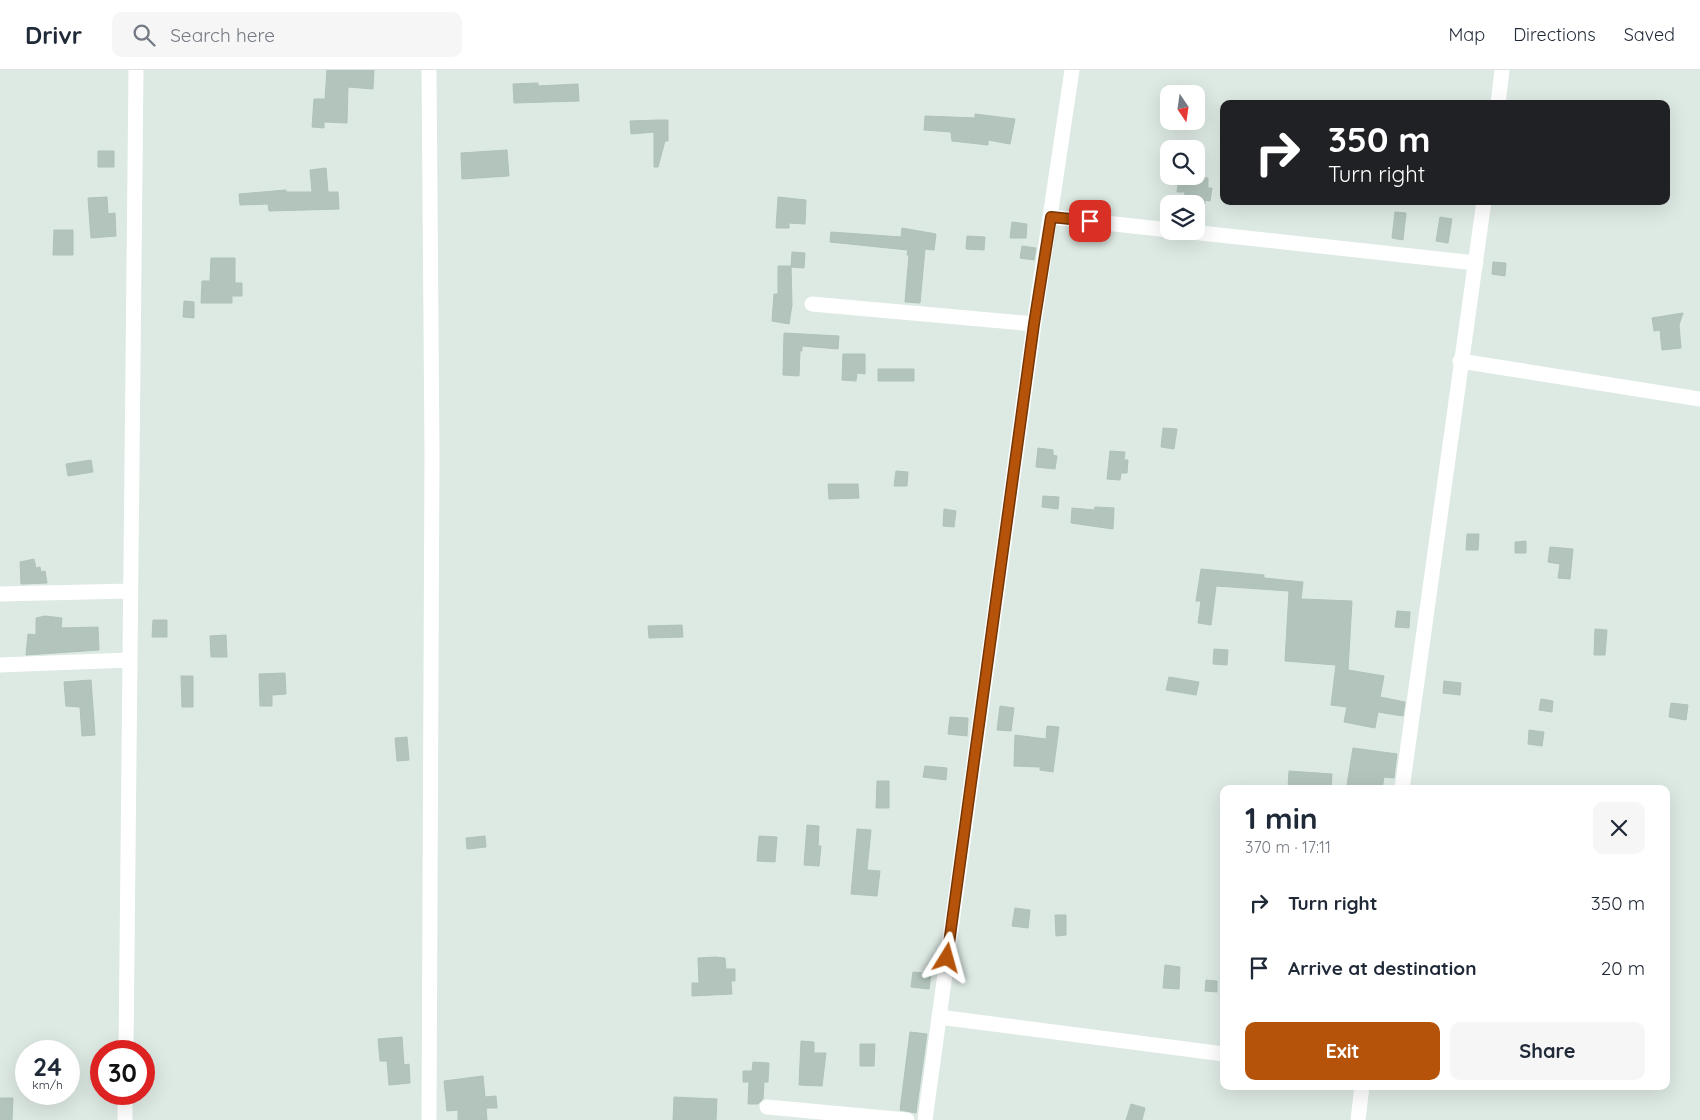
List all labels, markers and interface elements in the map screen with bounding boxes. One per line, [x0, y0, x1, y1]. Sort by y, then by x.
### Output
search box [112, 12, 462, 57]
text: Drivr [25, 20, 82, 50]
icon: search [130, 21, 158, 49]
text: Search here [170, 23, 275, 47]
text: Map [1448, 23, 1485, 46]
text: Directions [1513, 23, 1596, 46]
text: Saved [1624, 23, 1675, 46]
north arrow [1160, 85, 1205, 130]
map controls [1160, 85, 1205, 240]
text: 350 m [1328, 117, 1431, 161]
icon: right [1245, 120, 1310, 185]
button: search [1160, 140, 1205, 185]
text: Turn right [1328, 160, 1425, 188]
button: layers [1160, 195, 1205, 240]
pin [1069, 200, 1111, 242]
icon: arrive [1076, 207, 1104, 235]
text: 1 min [1245, 799, 1318, 837]
button: close [1593, 802, 1645, 854]
text: 370 m · 17:11 [1245, 837, 1331, 857]
icon: right [1245, 889, 1273, 917]
text: Turn right [1288, 891, 1377, 915]
text: 350 m [1591, 891, 1645, 915]
position arrow [920, 931, 972, 983]
icon: arrive [1245, 954, 1273, 982]
text: Arrive at destination [1288, 956, 1477, 980]
text: 20 m [1601, 956, 1645, 980]
button: Exit [1245, 1022, 1440, 1080]
button: Share [1450, 1022, 1645, 1080]
speed limit sign: 30 [90, 1040, 155, 1105]
text: 24 [33, 1051, 62, 1082]
text: km/h [32, 1077, 63, 1092]

